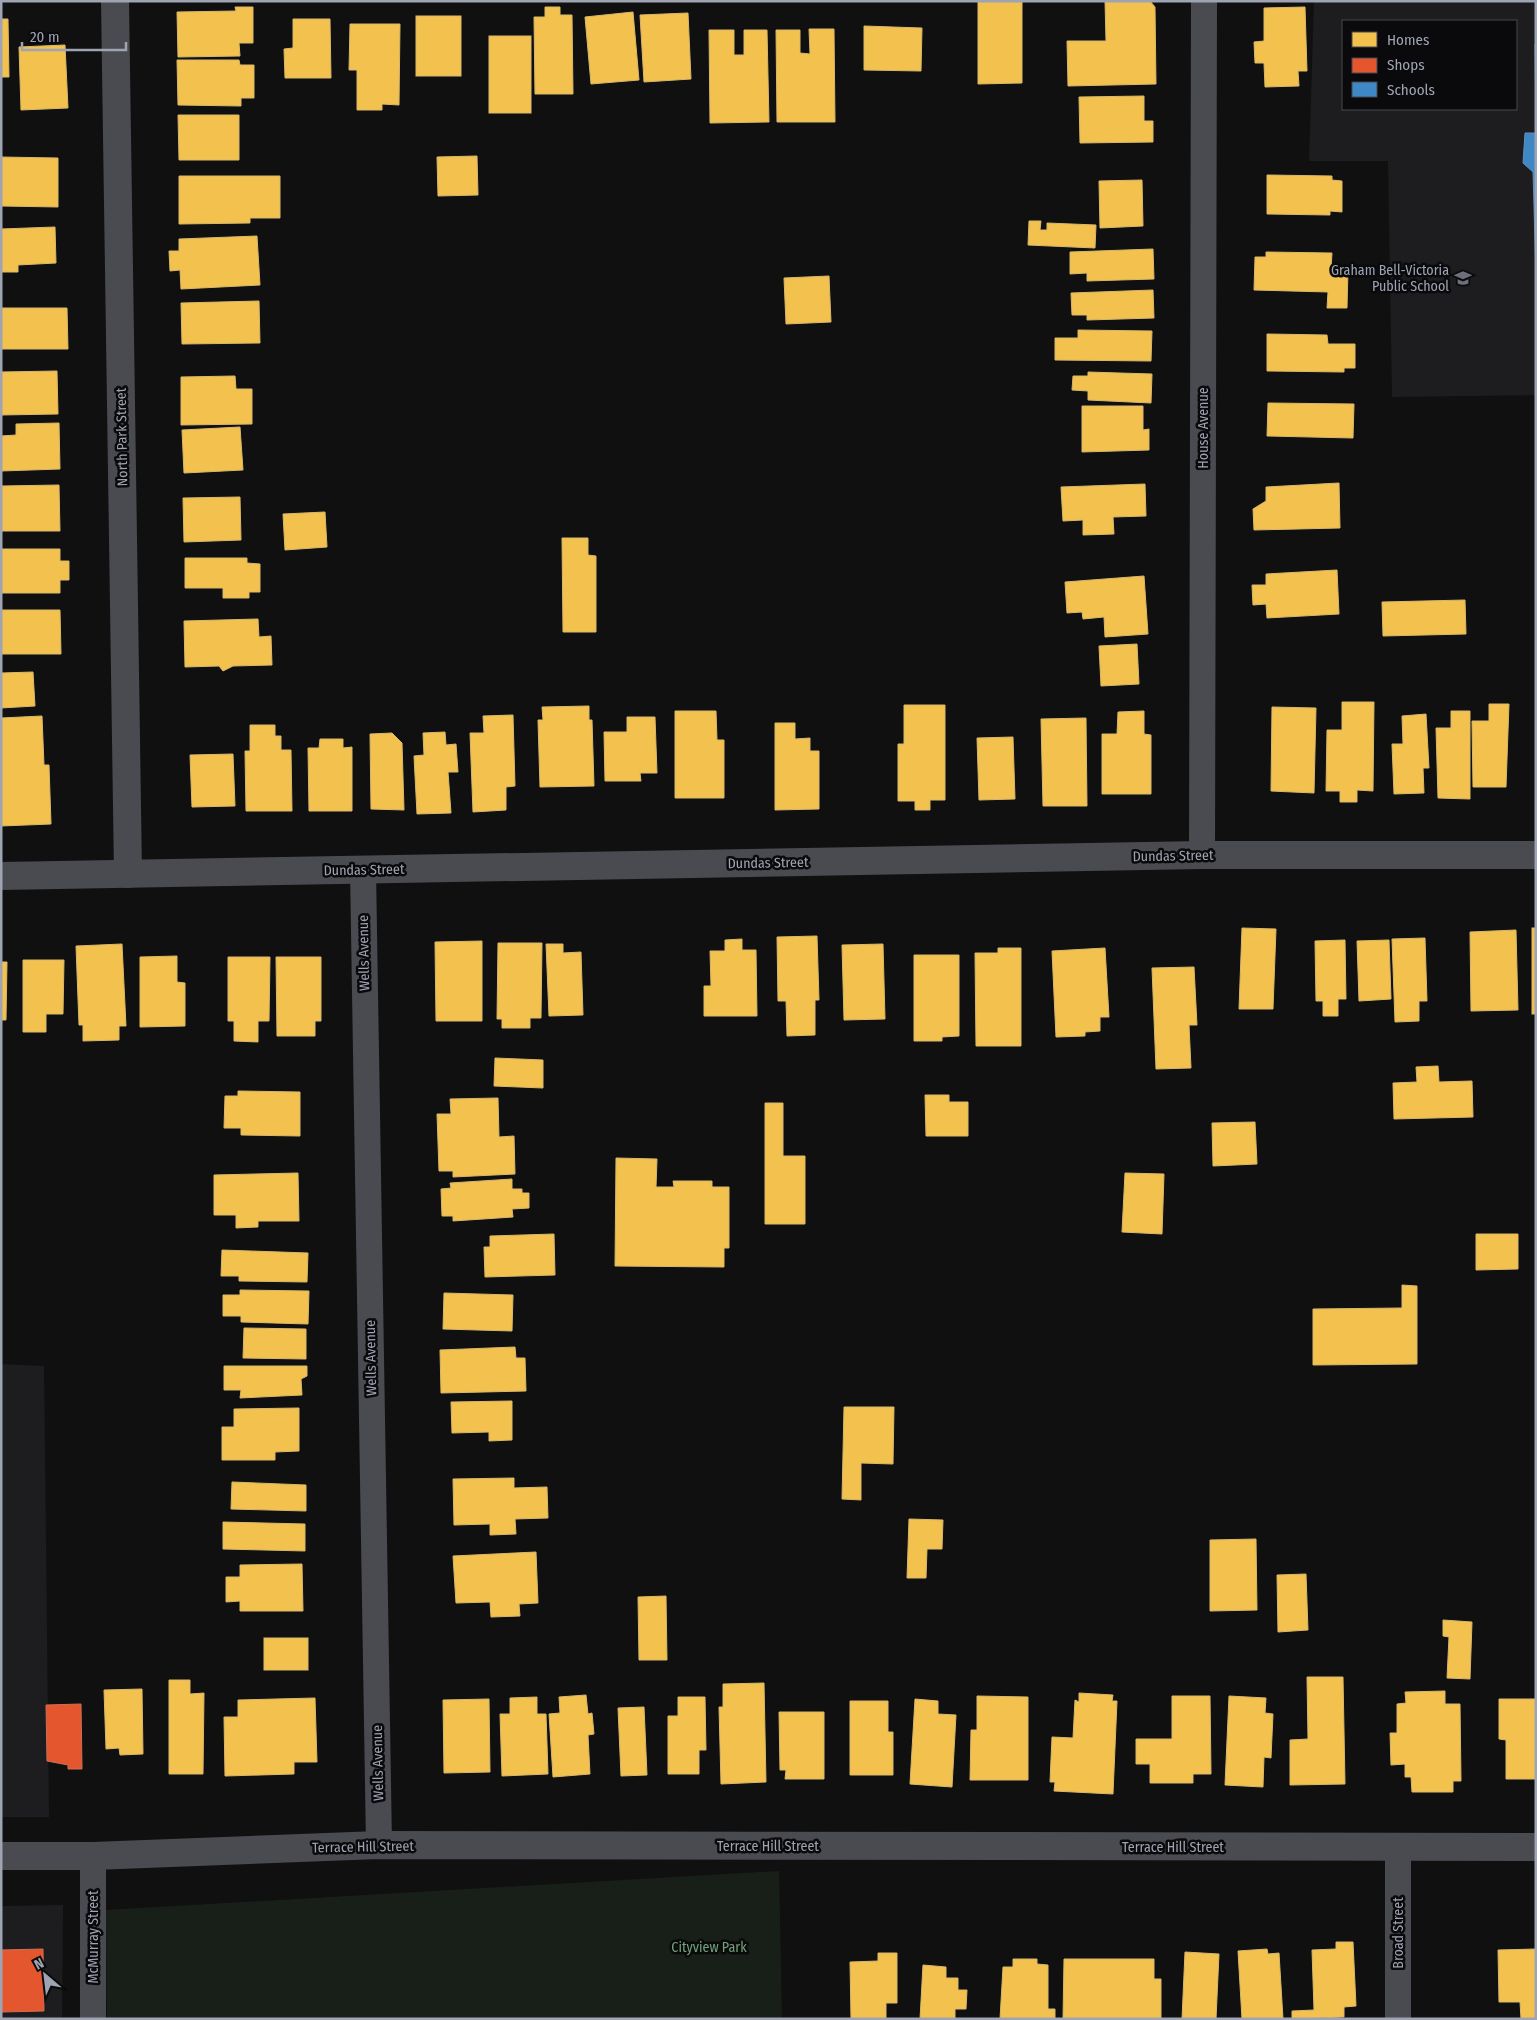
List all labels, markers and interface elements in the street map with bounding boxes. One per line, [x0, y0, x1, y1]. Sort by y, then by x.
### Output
scale bar [22, 20, 126, 52]
legend [1342, 20, 1517, 110]
text: 20 m [30, 28, 60, 46]
text: Homes [1387, 31, 1429, 49]
text: Shops [1387, 56, 1425, 74]
text: Schools [1387, 81, 1435, 99]
place label: Graham Bell-Victoria Public School [1331, 262, 1449, 295]
school or university icon: Graham Bell-Victoria Public School [1453, 268, 1473, 288]
street label: North Park Street [113, 387, 131, 486]
street label: House Avenue [1195, 387, 1212, 469]
street label: Dundas Street [1132, 847, 1214, 865]
street label: Dundas Street [727, 854, 809, 872]
street label: Dundas Street [323, 861, 405, 879]
street label: Wells Avenue [355, 915, 373, 991]
street label: Wells Avenue [362, 1320, 380, 1396]
street label: Wells Avenue [369, 1725, 387, 1801]
street label: Terrace Hill Street [312, 1838, 414, 1856]
street label: Terrace Hill Street [717, 1838, 819, 1855]
street label: Terrace Hill Street [1122, 1839, 1224, 1856]
street label: McMurray Street [85, 1890, 102, 1984]
street label: Broad Street [1390, 1897, 1407, 1969]
park label: Cityview Park [671, 1939, 747, 1956]
north arrow [20, 1950, 70, 2000]
text: N [31, 1954, 47, 1973]

